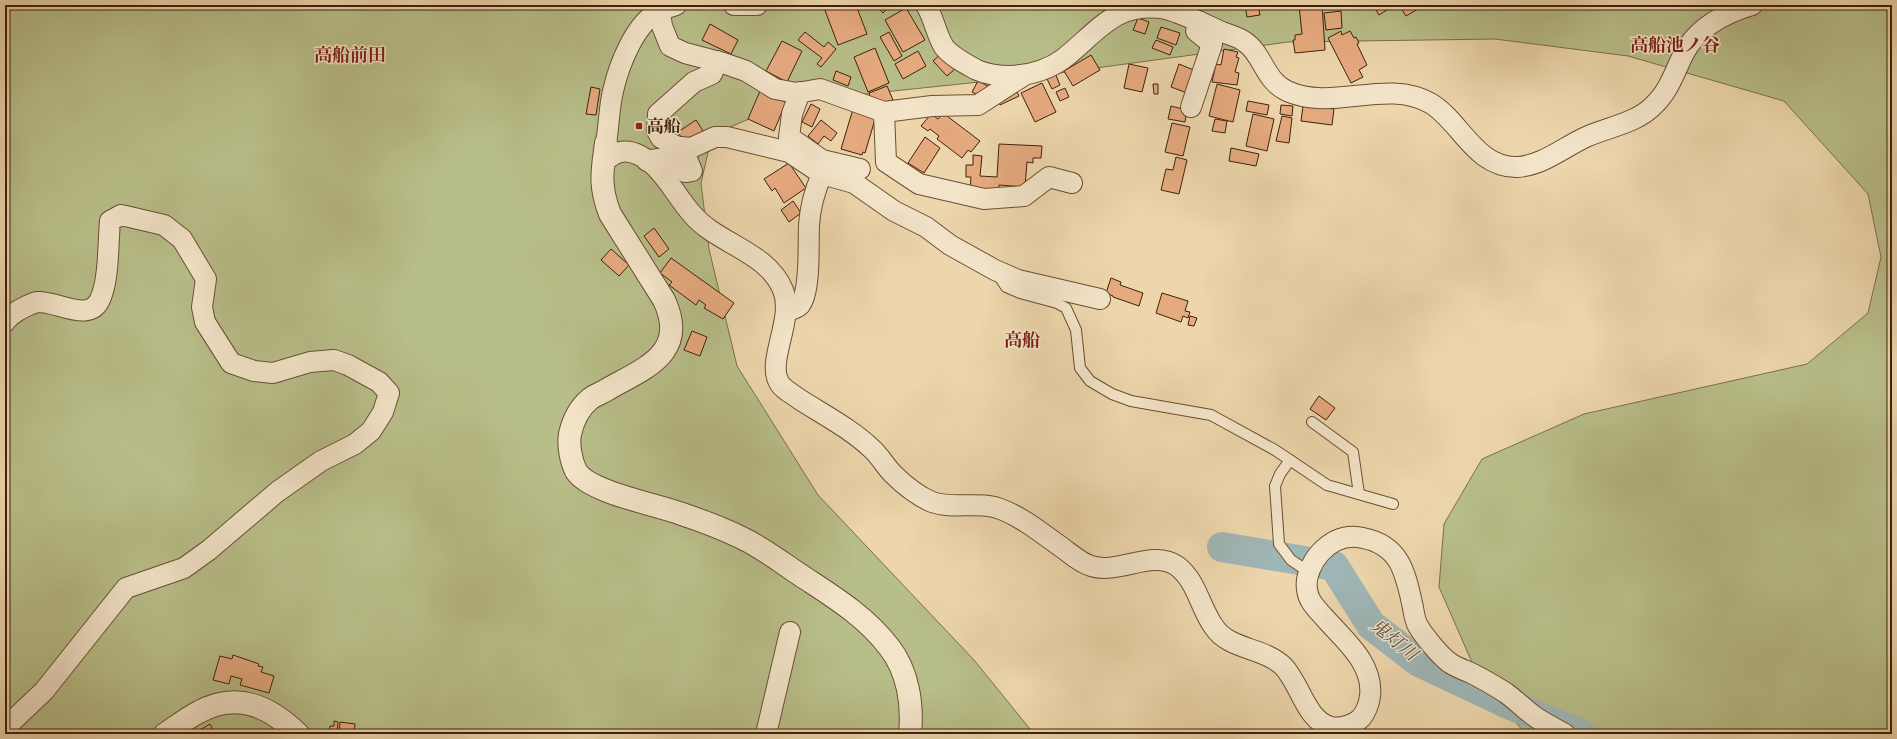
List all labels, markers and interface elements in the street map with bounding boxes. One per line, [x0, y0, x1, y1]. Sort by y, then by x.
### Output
district label: 高船池ノ谷 [1630, 33, 1720, 58]
district label: 高船前田 [314, 43, 386, 68]
place label: 高船 [647, 115, 681, 138]
marker: 高船 [634, 121, 644, 131]
district label: 高船 [1004, 328, 1040, 353]
water label: 鬼灯川 [1365, 613, 1424, 668]

